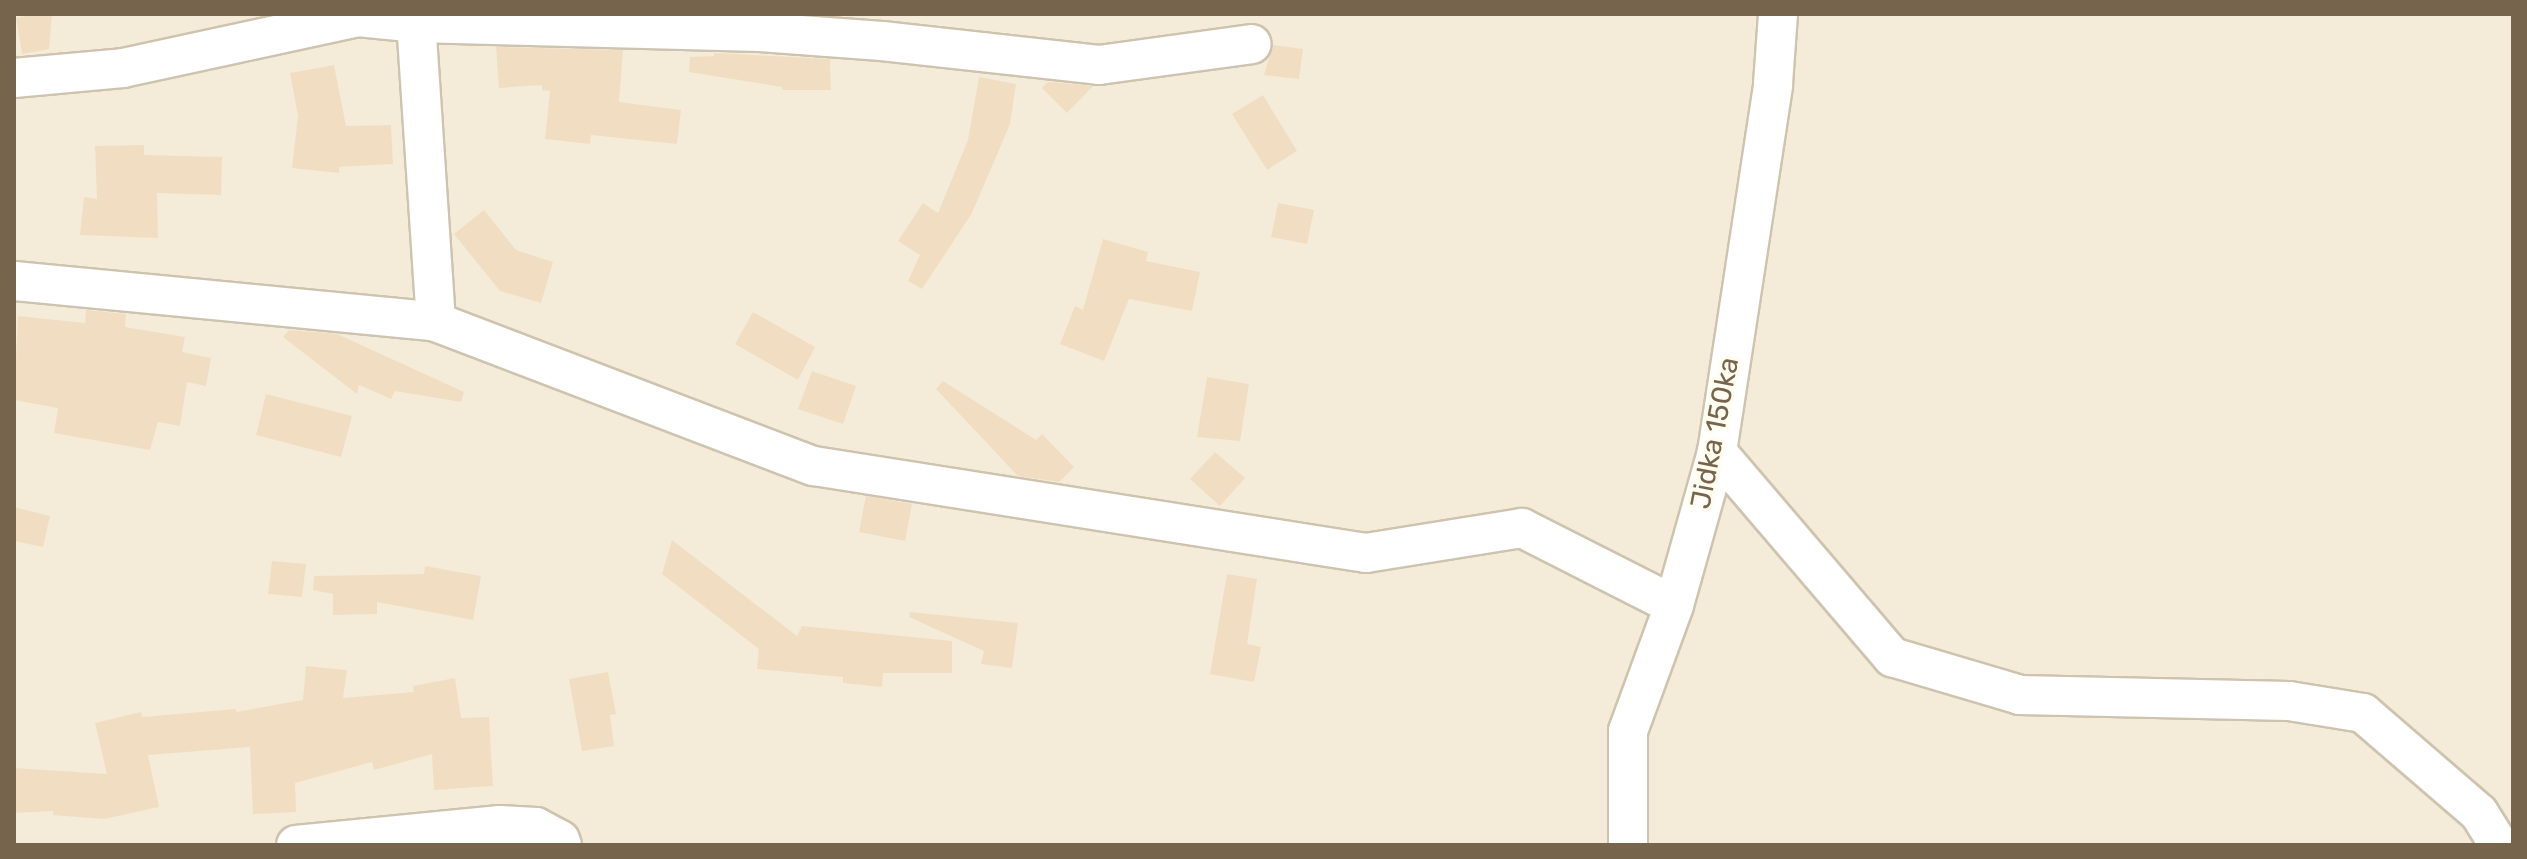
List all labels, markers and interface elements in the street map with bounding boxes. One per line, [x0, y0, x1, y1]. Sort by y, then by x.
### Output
street label: Jidka 150ka [1684, 354, 1746, 512]

